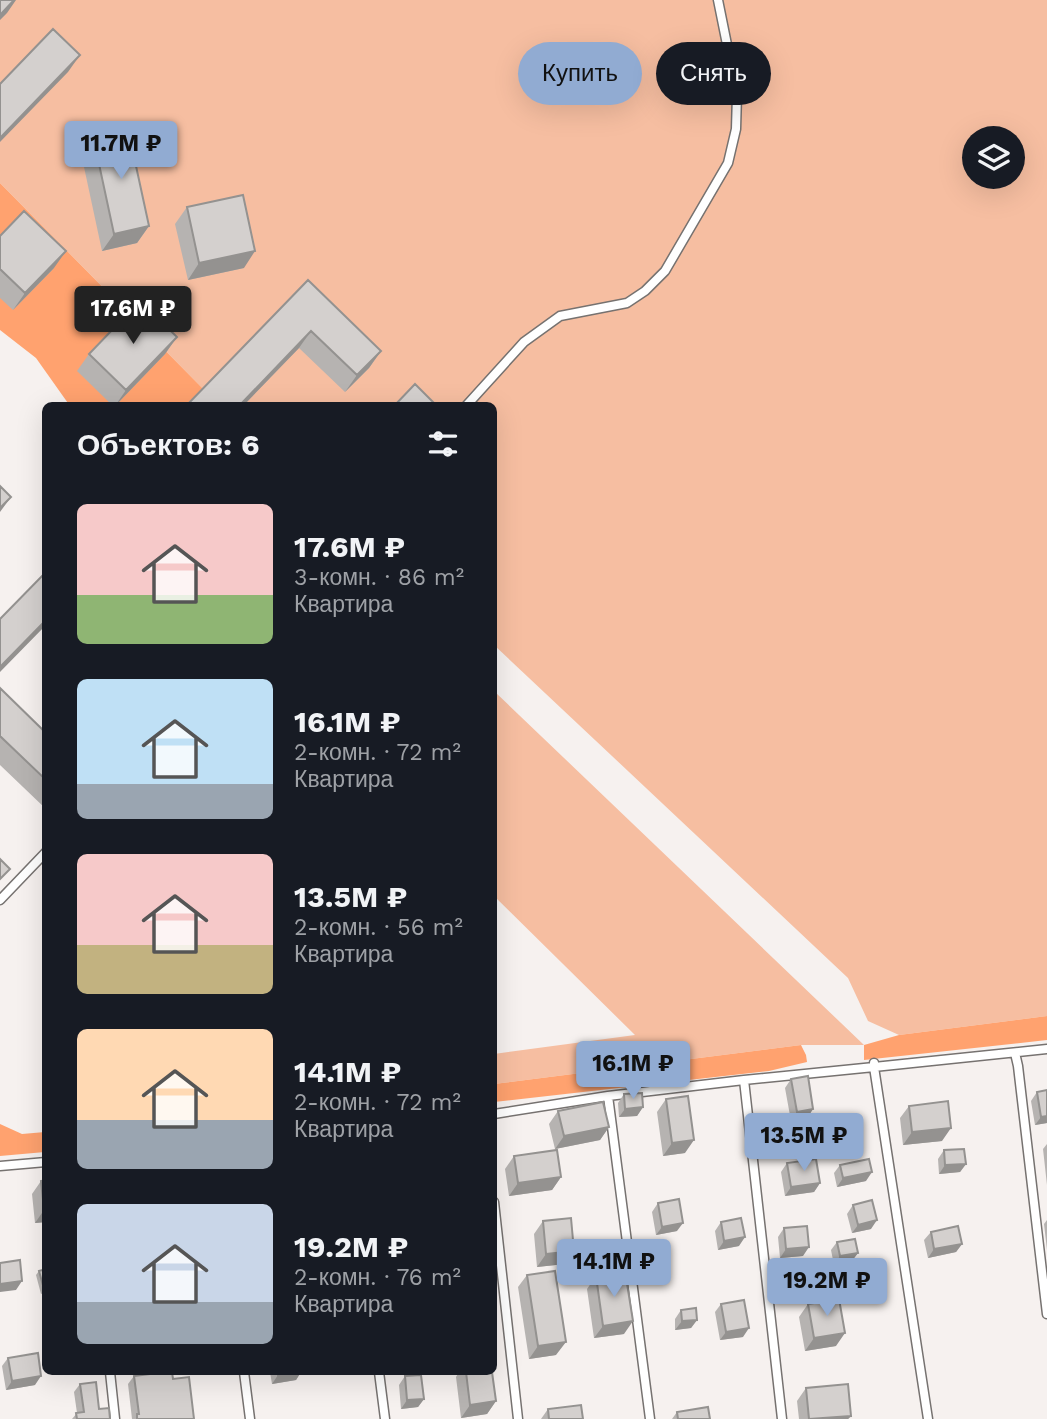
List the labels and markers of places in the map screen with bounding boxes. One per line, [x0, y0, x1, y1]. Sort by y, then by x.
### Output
pin: 11.7M ₽ [56, 122, 186, 181]
pin: 17.6M ₽ [68, 286, 198, 346]
pin: 16.1M ₽ [568, 1042, 698, 1101]
pin: 13.5M ₽ [739, 1114, 869, 1173]
pin: 14.1M ₽ [549, 1240, 679, 1299]
pin: 19.2M ₽ [762, 1258, 892, 1318]

